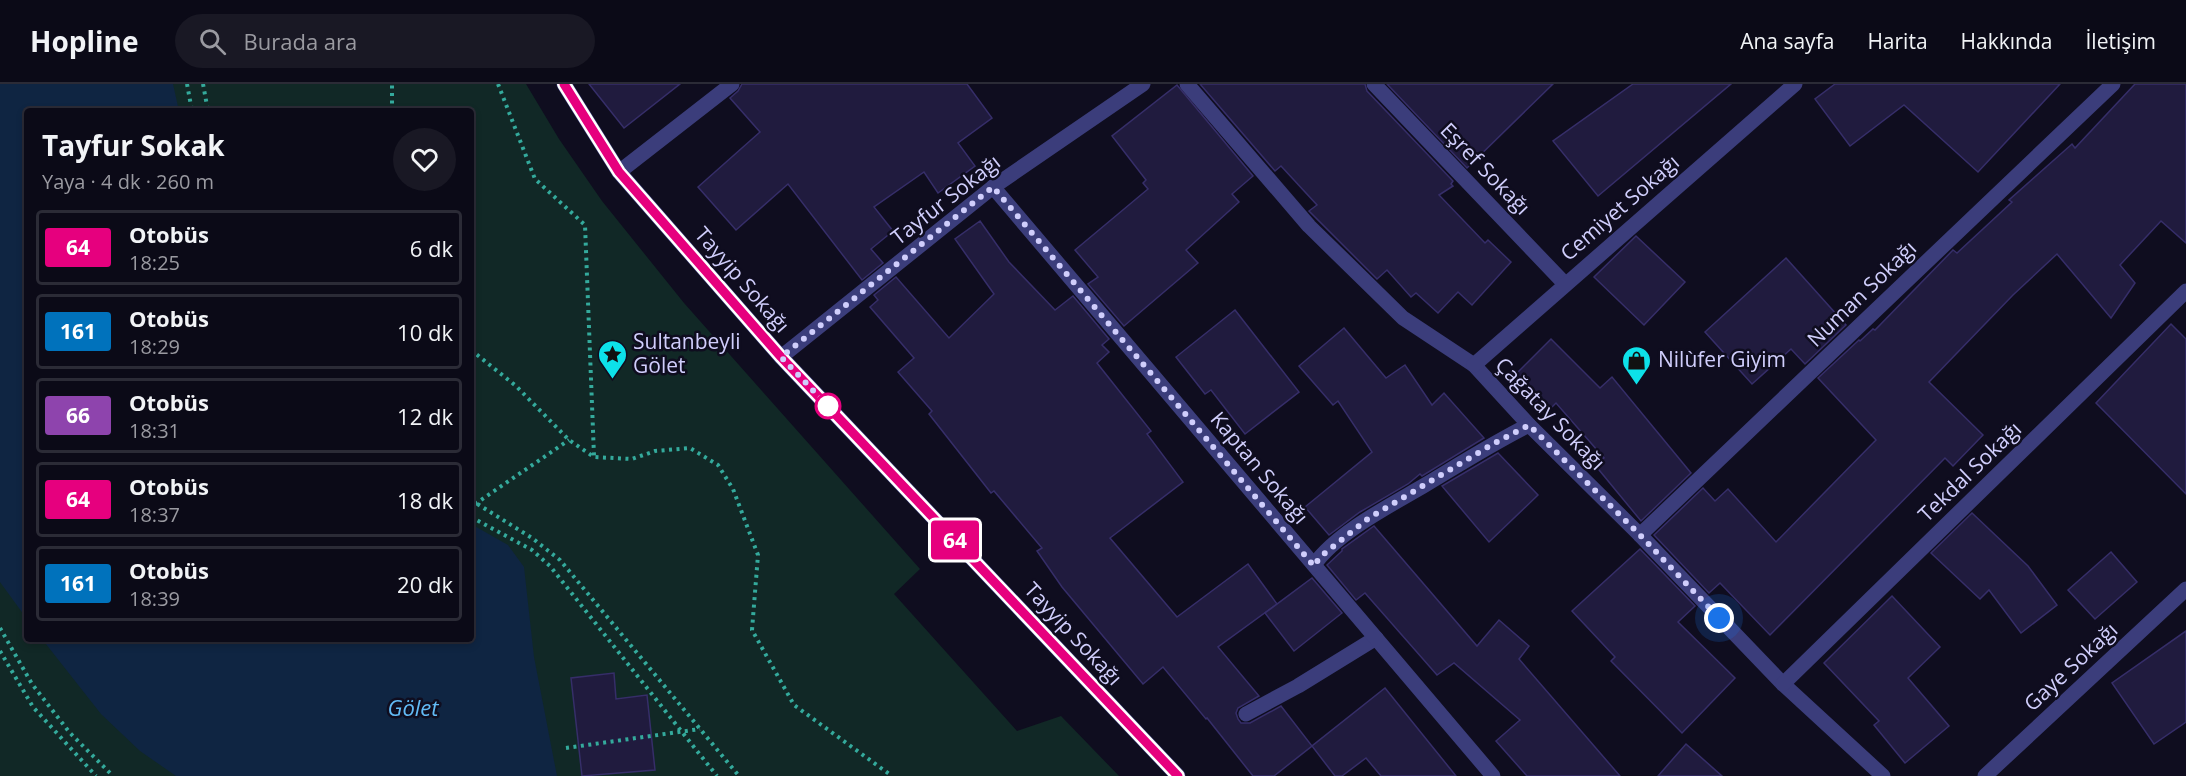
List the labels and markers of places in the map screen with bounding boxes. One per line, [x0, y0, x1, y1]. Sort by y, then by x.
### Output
place label: Sultanbeyli Gölet [633, 327, 741, 379]
place icon: Sultanbeyli Gölet [596, 338, 628, 380]
shop icon: Nilùfer Giyim [1621, 344, 1653, 386]
place label: Nilùfer Giyim [1658, 345, 1786, 373]
unlabelled marker [815, 393, 841, 419]

